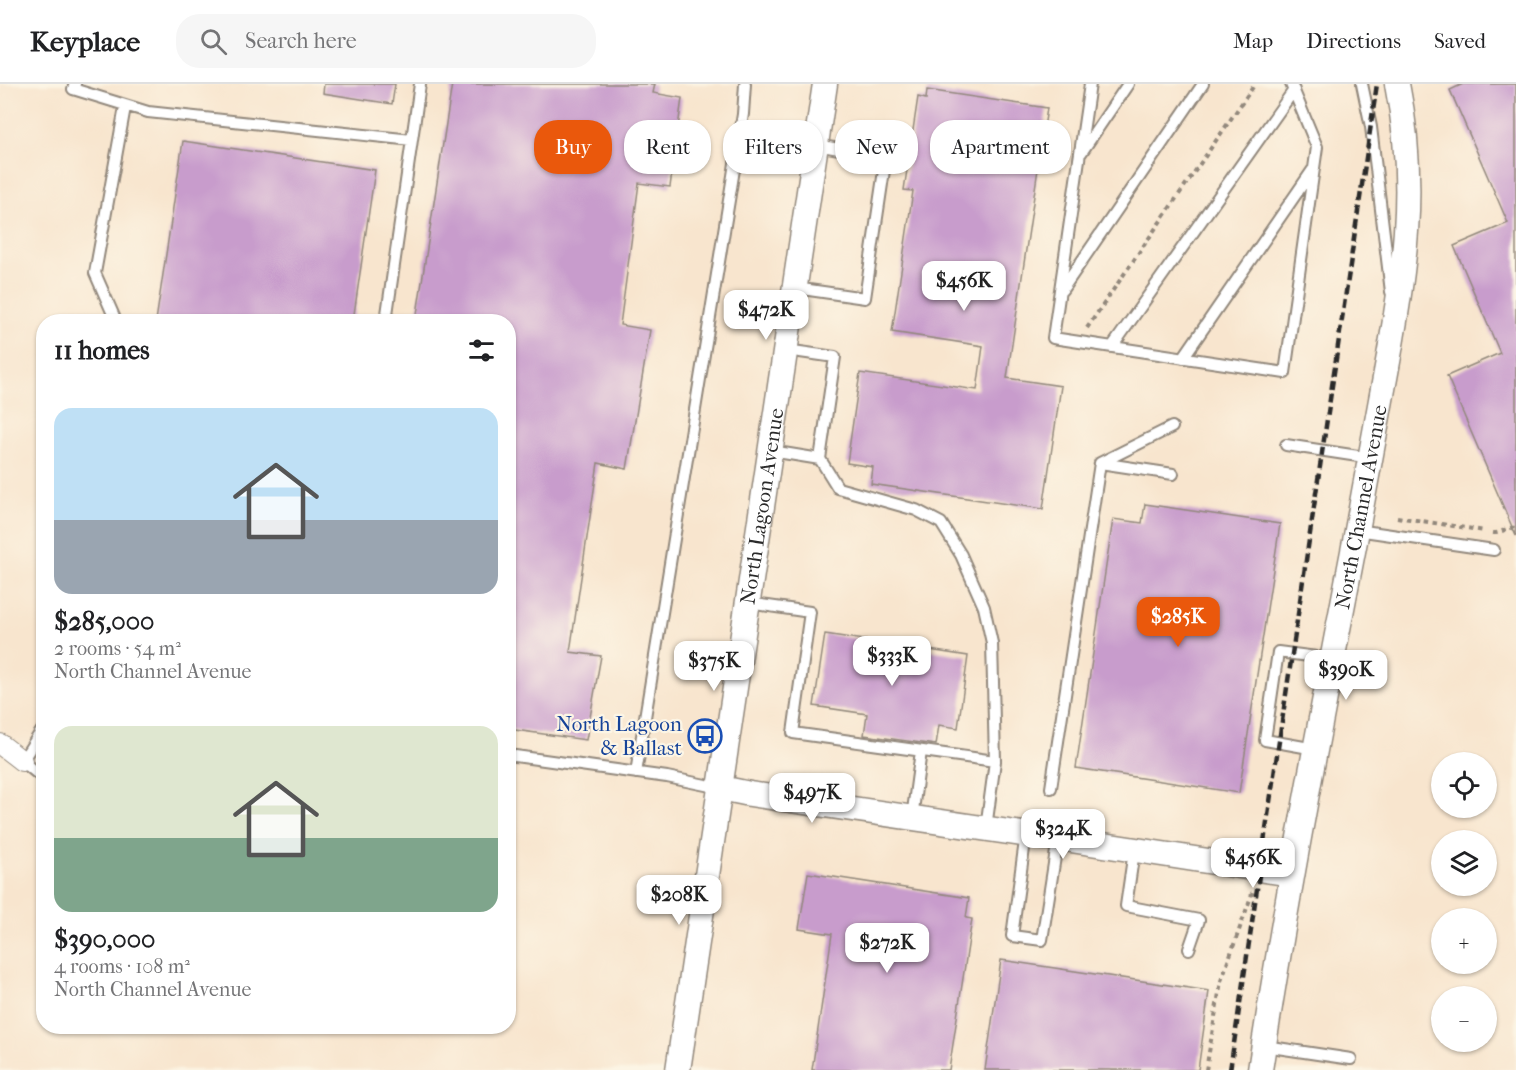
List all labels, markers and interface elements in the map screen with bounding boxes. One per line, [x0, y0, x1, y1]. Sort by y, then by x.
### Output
search box [176, 14, 596, 68]
text: Keyplace [30, 25, 140, 58]
icon: search [197, 25, 230, 58]
text: Search here [245, 28, 357, 54]
text: Map [1233, 29, 1273, 53]
text: Directions [1306, 29, 1401, 53]
text: Saved [1434, 29, 1486, 53]
chip: Buy [534, 120, 612, 174]
chip: Rent [624, 120, 711, 174]
chip: Filters [723, 120, 823, 174]
chip: New [835, 120, 918, 174]
chip: Apartment [930, 120, 1071, 174]
pin: $456K [922, 261, 1006, 312]
text: $456K [936, 269, 992, 292]
pin: $472K [724, 290, 808, 341]
text: $472K [738, 298, 794, 321]
icon: filters [465, 334, 498, 367]
text: 11 homes [54, 335, 150, 366]
street label: North Channel Avenue [1330, 403, 1392, 611]
street label: North Lagoon Avenue [736, 406, 789, 606]
icon: home [222, 447, 330, 555]
pin: $285K [1136, 597, 1220, 648]
text: $285K [1151, 605, 1205, 628]
text: $285,000 [54, 606, 154, 637]
pin: $333K [850, 636, 934, 687]
text: 2 rooms · 54 m² [54, 637, 181, 660]
pin: $375K [672, 641, 756, 692]
text: $333K [867, 644, 917, 667]
text: $375K [688, 649, 740, 672]
pin: $390K [1304, 650, 1388, 701]
text: $390K [1318, 658, 1374, 681]
text: North Channel Avenue [54, 660, 251, 683]
place label: North Lagoon & Ballast [556, 712, 683, 760]
bus stop icon: North Lagoon & Ballast [687, 718, 723, 754]
map controls [1431, 752, 1497, 1052]
button: locate [1431, 752, 1497, 818]
icon: home [222, 765, 330, 873]
pin: $497K [770, 773, 854, 824]
text: $497K [783, 781, 841, 804]
pin: $324K [1021, 809, 1105, 860]
text: $324K [1035, 817, 1091, 840]
button: layers [1431, 830, 1497, 896]
pin: $456K [1211, 838, 1295, 889]
text: $456K [1225, 846, 1281, 869]
pin: $208K [637, 875, 721, 926]
text: $208K [651, 883, 707, 906]
button: + [1431, 908, 1497, 974]
pin: $272K [845, 923, 929, 974]
text: $390,000 [54, 924, 155, 955]
text: $272K [859, 931, 915, 954]
text: 4 rooms · 108 m² [54, 955, 190, 978]
text: North Channel Avenue [54, 978, 251, 1001]
button: − [1431, 986, 1497, 1052]

